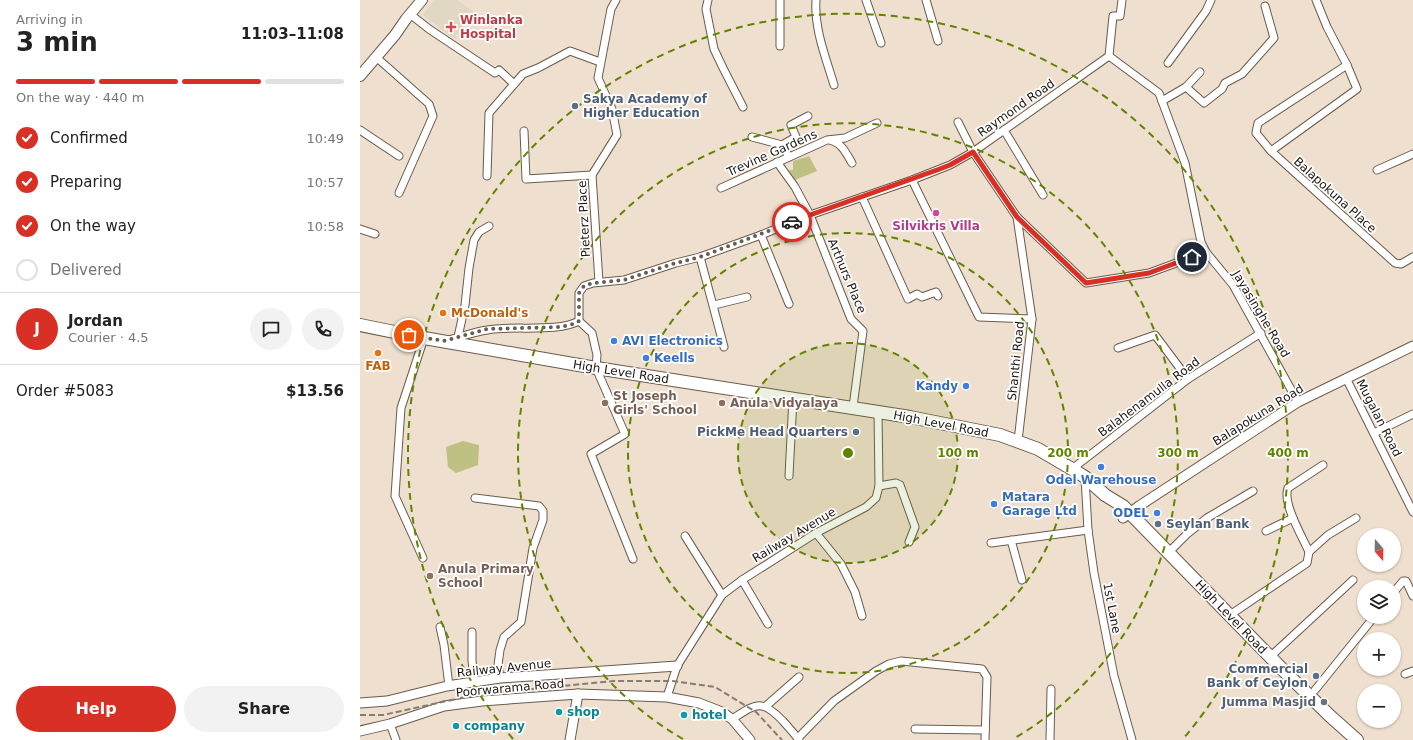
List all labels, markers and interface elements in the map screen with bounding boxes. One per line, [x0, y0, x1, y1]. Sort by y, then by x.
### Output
text: Arriving in [16, 12, 83, 27]
place label: Winlanka Hospital [460, 13, 523, 41]
marker: Winlanka Hospital [445, 21, 457, 33]
text: 11:03–11:08 [241, 25, 344, 43]
text: 3 min [16, 27, 98, 57]
street label: Raymond Road [975, 76, 1057, 140]
text: On the way · 440 m [16, 90, 144, 105]
place label: Sakya Academy of Higher Education [583, 92, 708, 120]
marker: Sakya Academy of Higher Education [570, 101, 580, 111]
icon: check [16, 127, 38, 149]
street label: Trevine Gardens [724, 127, 819, 180]
text: Confirmed [50, 129, 128, 147]
text: 10:49 [307, 131, 344, 146]
street label: Balapokuna Place [1291, 154, 1379, 236]
icon: check [16, 171, 38, 193]
text: Preparing [50, 173, 122, 191]
text: 10:57 [307, 175, 344, 190]
street label: Pieterz Place [575, 180, 593, 258]
courier [772, 202, 812, 242]
marker: Silvikris Villa [931, 208, 941, 218]
icon: car [781, 211, 803, 233]
icon: check [16, 215, 38, 237]
text: On the way [50, 217, 136, 235]
text: 10:58 [307, 219, 344, 234]
place label: Silvikris Villa [892, 219, 980, 233]
street label: Arthurs Place [825, 236, 869, 316]
pin [1175, 240, 1209, 274]
icon: home [1181, 246, 1203, 268]
text: Delivered [50, 261, 122, 279]
street label: Jayasinghe Road [1229, 267, 1293, 360]
place label: McDonald's [451, 306, 528, 320]
button: chat [250, 308, 292, 350]
button: phone [302, 308, 344, 350]
marker: McDonald's [438, 308, 448, 318]
text: Jordan [68, 312, 123, 330]
pin [392, 318, 426, 352]
text: J [34, 320, 40, 338]
street label: Shanthi Road [1005, 321, 1027, 401]
icon: bag [398, 324, 420, 346]
text: Courier · 4.5 [68, 330, 149, 345]
place label: AVI Electronics [622, 334, 723, 348]
marker: AVI Electronics [609, 336, 619, 346]
marker: FAB [373, 348, 383, 358]
place label: Keells [654, 351, 695, 365]
marker: Keells [641, 353, 651, 363]
street label: Balahenamulla Road [1095, 354, 1203, 440]
street label: High Level Road [572, 357, 670, 387]
place label: FAB [365, 359, 391, 373]
street label: Mugalan Road [1353, 377, 1405, 459]
place label: Kandy [916, 379, 958, 393]
marker: Kandy [961, 381, 971, 391]
street label: Balapokuna Road [1210, 381, 1306, 449]
text: Order #5083 [16, 382, 114, 400]
text: $13.56 [286, 382, 344, 400]
place label: St Joseph Girls' School [613, 389, 697, 417]
place label: Anula Vidyalaya [730, 396, 838, 410]
marker: St Joseph Girls' School [600, 398, 610, 408]
marker: Anula Vidyalaya [717, 398, 727, 408]
street label: High Level Road [892, 408, 990, 440]
place label: PickMe Head Quarters [697, 425, 848, 439]
marker: PickMe Head Quarters [851, 427, 861, 437]
centre of rings [841, 446, 855, 460]
text: 100 m [937, 446, 979, 460]
text: 200 m [1047, 446, 1089, 460]
text: 300 m [1157, 446, 1199, 460]
text: 400 m [1267, 446, 1309, 460]
marker: Odel Warehouse [1096, 462, 1106, 472]
place label: Odel Warehouse [1046, 473, 1156, 487]
place label: Matara Garage Ltd [1002, 490, 1077, 518]
marker: Matara Garage Ltd [989, 499, 999, 509]
street label: Railway Avenue [750, 505, 838, 565]
place label: ODEL [1113, 506, 1149, 520]
marker: ODEL [1152, 508, 1162, 518]
place label: Seylan Bank [1166, 517, 1250, 531]
marker: Seylan Bank [1153, 519, 1163, 529]
north arrow [1357, 528, 1401, 572]
map controls [1357, 528, 1401, 728]
place label: Anula Primary School [438, 562, 534, 590]
marker: Anula Primary School [425, 571, 435, 581]
street label: High Level Road [1192, 577, 1270, 657]
button: layers [1357, 580, 1401, 624]
street label: 1st Lane [1100, 581, 1124, 635]
button: + [1357, 632, 1401, 676]
street label: Railway Avenue [456, 656, 552, 680]
place label: Commercial Bank of Ceylon [1207, 662, 1308, 690]
marker: Commercial Bank of Ceylon [1311, 671, 1321, 681]
street label: Poorwarama Road [455, 676, 565, 700]
button: − [1357, 684, 1401, 728]
button: Help [16, 686, 176, 732]
button: Share [184, 686, 344, 732]
place label: Jumma Masjid [1221, 695, 1316, 709]
marker: Jumma Masjid [1319, 697, 1329, 707]
place label: shop [567, 705, 600, 719]
marker: shop [554, 707, 564, 717]
place label: hotel [692, 708, 727, 722]
marker: hotel [679, 710, 689, 720]
place label: company [464, 719, 525, 733]
marker: company [451, 721, 461, 731]

